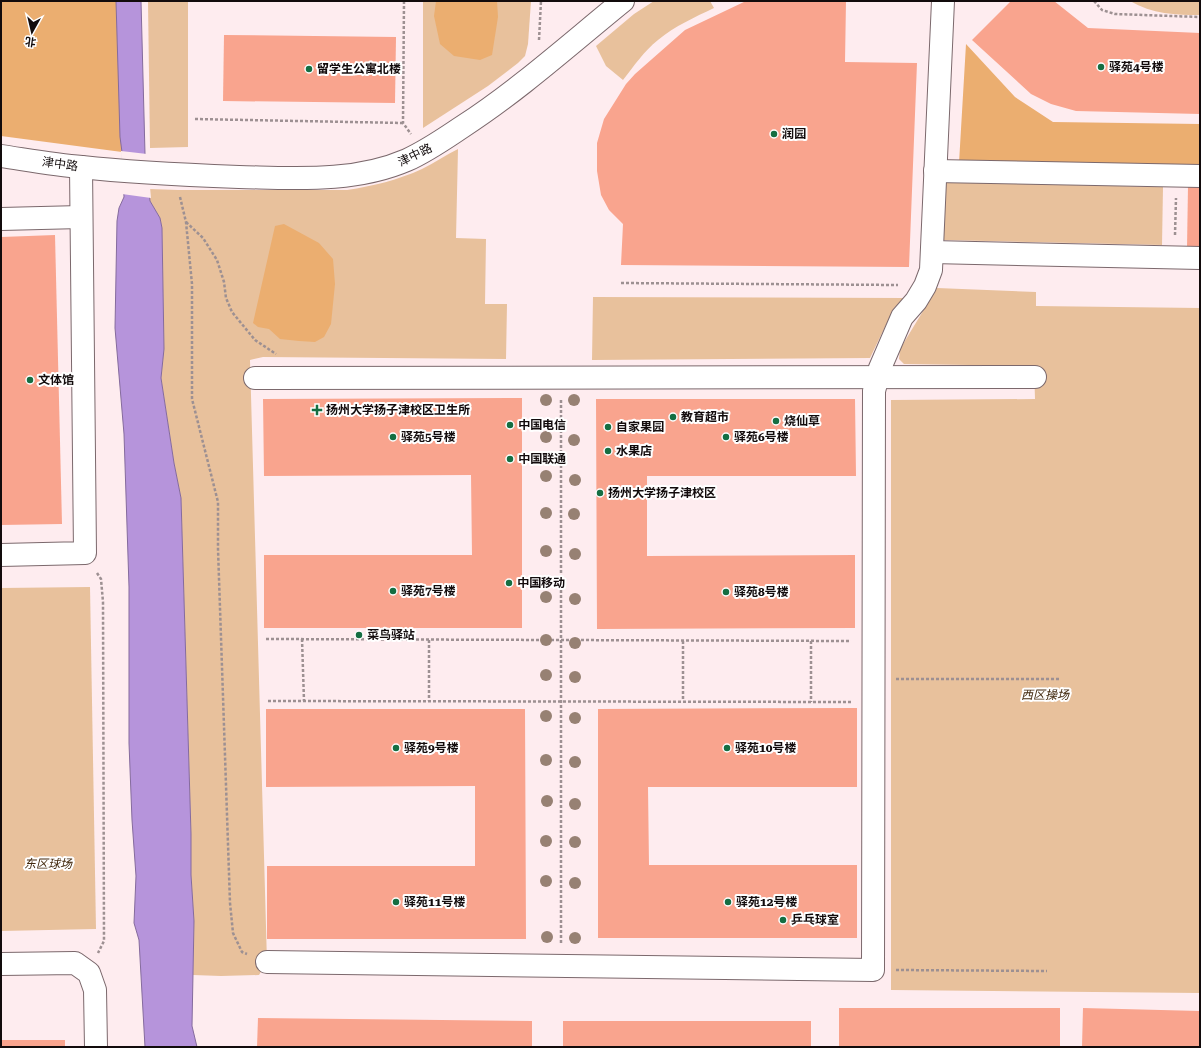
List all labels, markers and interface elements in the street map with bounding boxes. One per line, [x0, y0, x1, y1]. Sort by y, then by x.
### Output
north arrow [12, 12, 52, 52]
text: 北 [24, 34, 37, 49]
place label: 驿苑4号楼 [1109, 60, 1164, 74]
place label: 留学生公寓北楼 [317, 62, 401, 76]
marker: 驿苑4号楼 [1096, 62, 1106, 72]
marker: 留学生公寓北楼 [304, 64, 314, 74]
place label: 润园 [782, 127, 806, 141]
marker: 润园 [769, 129, 779, 139]
street label: 津中路 [396, 141, 434, 169]
street label: 津中路 [41, 155, 79, 173]
place label: 文体馆 [38, 373, 74, 387]
marker: 文体馆 [25, 375, 35, 385]
place label: 扬州大学扬子津校区卫生所 [326, 403, 470, 417]
marker: 扬州大学扬子津校区卫生所 [311, 404, 323, 416]
place label: 教育超市 [681, 410, 729, 424]
marker: 教育超市 [668, 412, 678, 422]
place label: 烧仙草 [784, 414, 820, 428]
marker: 烧仙草 [771, 416, 781, 426]
place label: 中国电信 [518, 418, 566, 432]
marker: 中国电信 [505, 420, 515, 430]
place label: 自家果园 [616, 420, 664, 434]
marker: 自家果园 [603, 422, 613, 432]
place label: 驿苑5号楼 [401, 430, 456, 444]
place label: 驿苑6号楼 [734, 430, 789, 444]
marker: 驿苑5号楼 [388, 432, 398, 442]
marker: 驿苑6号楼 [721, 432, 731, 442]
place label: 水果店 [616, 444, 652, 458]
marker: 水果店 [603, 446, 613, 456]
place label: 中国联通 [518, 452, 566, 466]
marker: 中国联通 [505, 454, 515, 464]
place label: 扬州大学扬子津校区 [608, 486, 716, 500]
marker: 扬州大学扬子津校区 [595, 488, 605, 498]
place label: 中国移动 [517, 576, 565, 590]
marker: 中国移动 [504, 578, 514, 588]
place label: 驿苑7号楼 [401, 584, 456, 598]
place label: 驿苑8号楼 [734, 585, 789, 599]
marker: 驿苑7号楼 [388, 586, 398, 596]
marker: 驿苑8号楼 [721, 587, 731, 597]
place label: 菜鸟驿站 [367, 628, 415, 642]
marker: 菜鸟驿站 [354, 630, 364, 640]
park label: 西区操场 [1021, 688, 1070, 702]
place label: 驿苑9号楼 [404, 741, 459, 755]
place label: 驿苑10号楼 [735, 741, 796, 755]
marker: 驿苑9号楼 [391, 743, 401, 753]
marker: 驿苑10号楼 [722, 743, 732, 753]
park label: 东区球场 [24, 857, 73, 871]
place label: 驿苑11号楼 [404, 895, 465, 909]
place label: 驿苑12号楼 [736, 895, 797, 909]
marker: 驿苑11号楼 [391, 897, 401, 907]
marker: 驿苑12号楼 [723, 897, 733, 907]
place label: 乒乓球室 [791, 913, 839, 927]
marker: 乒乓球室 [778, 915, 788, 925]

